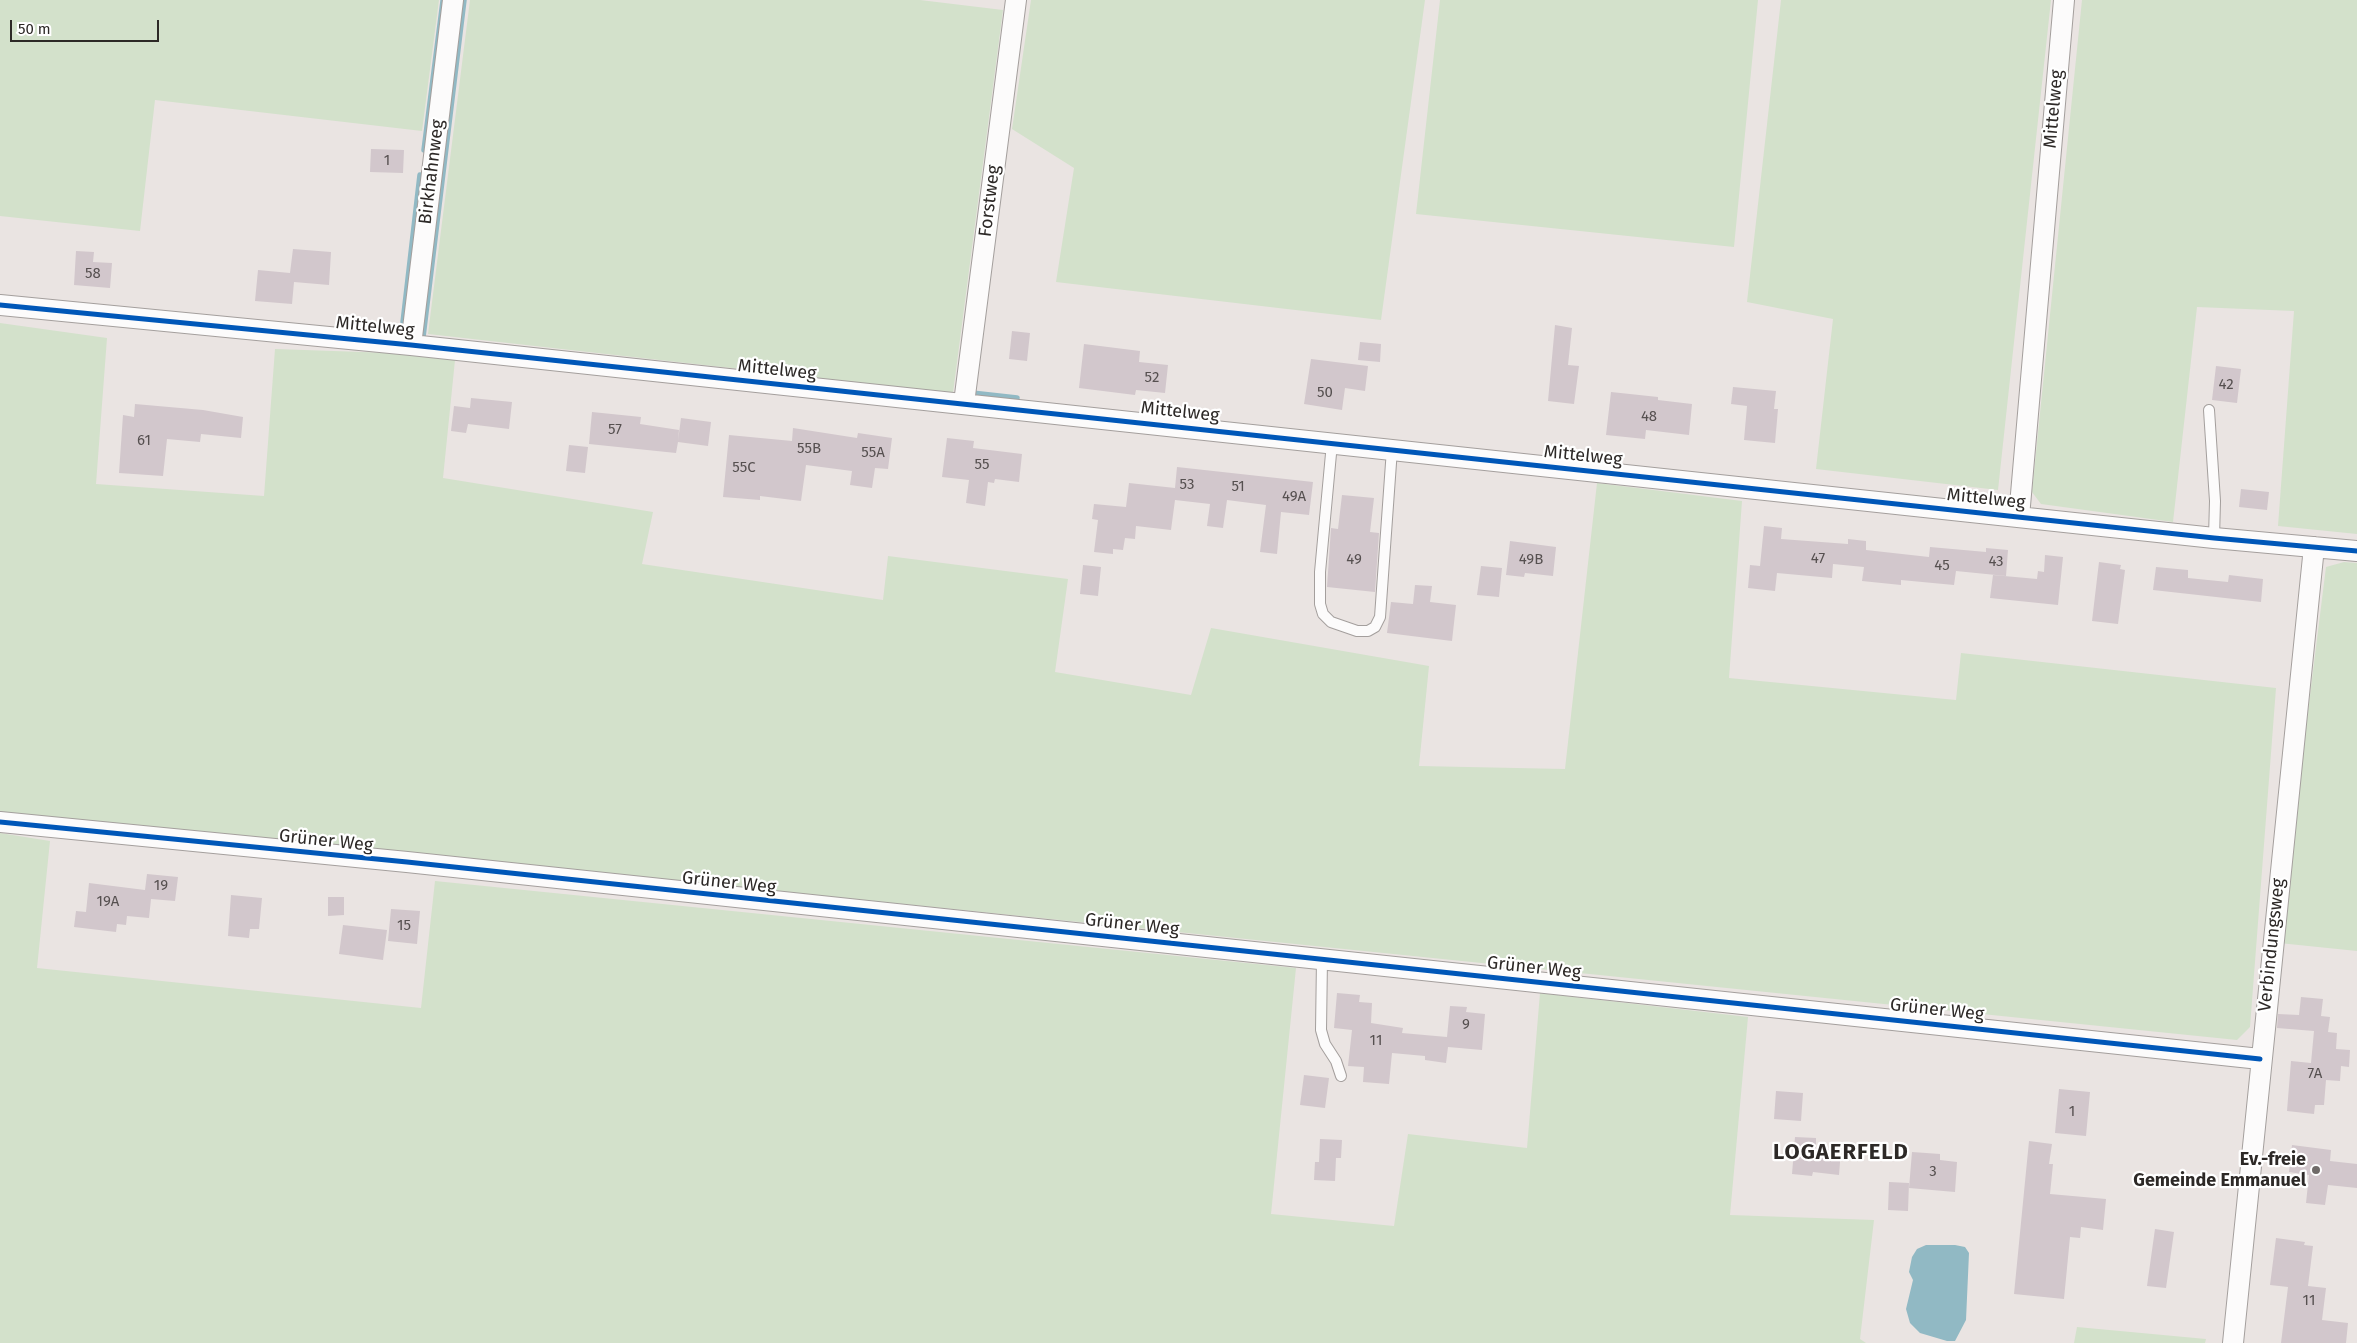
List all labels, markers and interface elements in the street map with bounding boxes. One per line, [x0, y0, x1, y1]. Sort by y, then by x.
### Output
scale bar [12, 10, 161, 42]
text: 50 m [18, 20, 51, 38]
street label: Mittelweg [2040, 69, 2068, 149]
street label: Birkhahnweg [415, 118, 449, 226]
house number: 1 [384, 152, 390, 170]
street label: Forstweg [975, 164, 1005, 238]
house number: 58 [85, 265, 101, 283]
street label: Mittelweg [335, 312, 415, 342]
street label: Mittelweg [737, 355, 817, 385]
house number: 52 [1145, 369, 1159, 387]
house number: 42 [2218, 376, 2234, 394]
house number: 50 [1317, 384, 1333, 402]
street label: Mittelweg [1140, 397, 1220, 427]
house number: 48 [1641, 408, 1657, 426]
house number: 57 [608, 421, 622, 439]
house number: 61 [137, 432, 151, 450]
house number: 55B [797, 440, 821, 458]
street label: Mittelweg [1543, 441, 1623, 471]
house number: 55A [861, 444, 885, 462]
house number: 55 [975, 456, 989, 474]
house number: 55C [732, 459, 756, 477]
house number: 53 [1180, 476, 1194, 494]
house number: 51 [1231, 478, 1245, 496]
street label: Mittelweg [1946, 484, 2026, 514]
house number: 49A [1282, 488, 1306, 506]
house number: 47 [1811, 550, 1825, 568]
house number: 49 [1346, 551, 1362, 569]
house number: 49B [1519, 551, 1543, 569]
house number: 43 [1988, 553, 2004, 571]
house number: 45 [1934, 557, 1950, 575]
street label: Grüner Weg [278, 825, 374, 857]
street label: Grüner Weg [681, 867, 777, 899]
house number: 19 [154, 877, 168, 895]
street label: Verbindungsweg [2254, 877, 2290, 1013]
house number: 19A [97, 893, 119, 911]
street label: Grüner Weg [1084, 909, 1180, 941]
house number: 15 [397, 917, 411, 935]
street label: Grüner Weg [1486, 952, 1582, 984]
street label: Grüner Weg [1889, 994, 1985, 1026]
house number: 9 [1462, 1016, 1470, 1034]
house number: 11 [1370, 1032, 1382, 1050]
house number: 7A [2308, 1065, 2322, 1083]
house number: 1 [2069, 1103, 2075, 1121]
district label: LOGAERFELD [1772, 1140, 1910, 1166]
place label: Ev.-freie Gemeinde Emmanuel [2133, 1149, 2306, 1192]
house number: 3 [1929, 1163, 1937, 1181]
marker: Ev.-freie Gemeinde Emmanuel [2310, 1164, 2322, 1176]
house number: 11 [2303, 1292, 2315, 1310]

